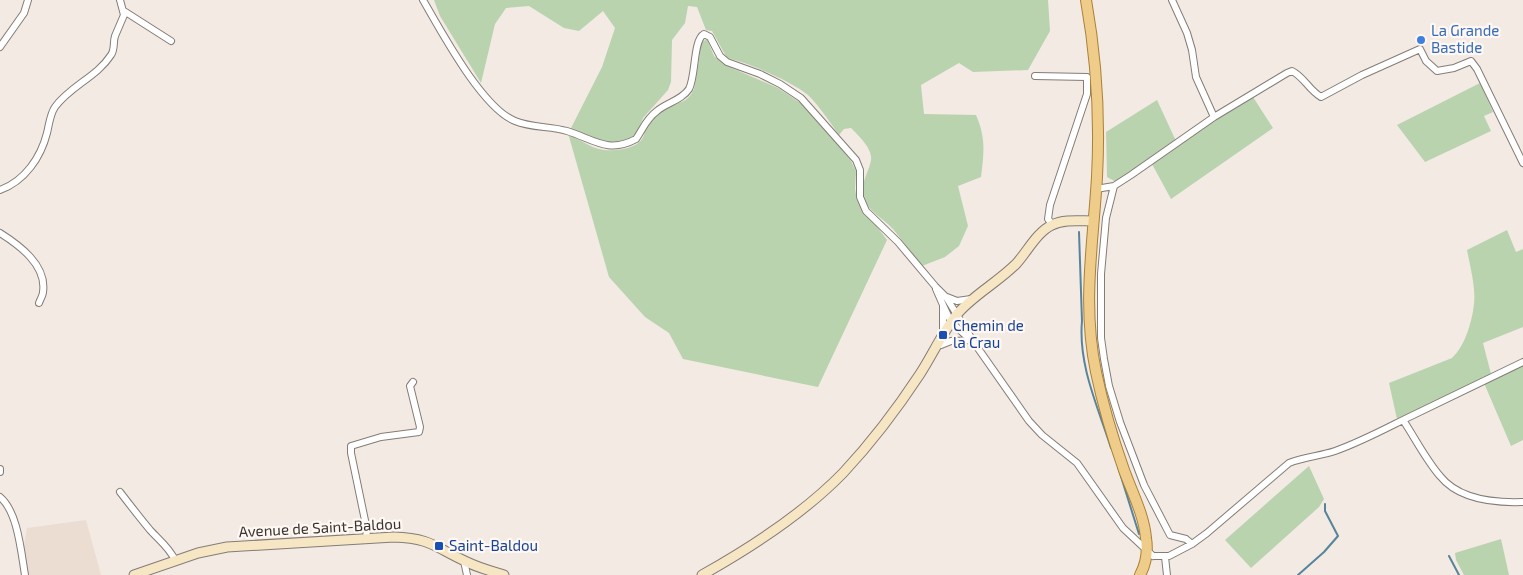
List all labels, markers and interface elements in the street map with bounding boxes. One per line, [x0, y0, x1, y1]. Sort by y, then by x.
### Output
place label: La Grande Bastide [1431, 21, 1499, 56]
marker: La Grande Bastide [1415, 34, 1427, 46]
place label: Chemin de la Crau [953, 316, 1024, 351]
marker: Chemin de la Crau [937, 329, 949, 341]
street label: Avenue de Saint-Baldou [238, 514, 402, 540]
place label: Saint-Baldou [449, 536, 538, 554]
marker: Saint-Baldou [433, 540, 445, 552]

